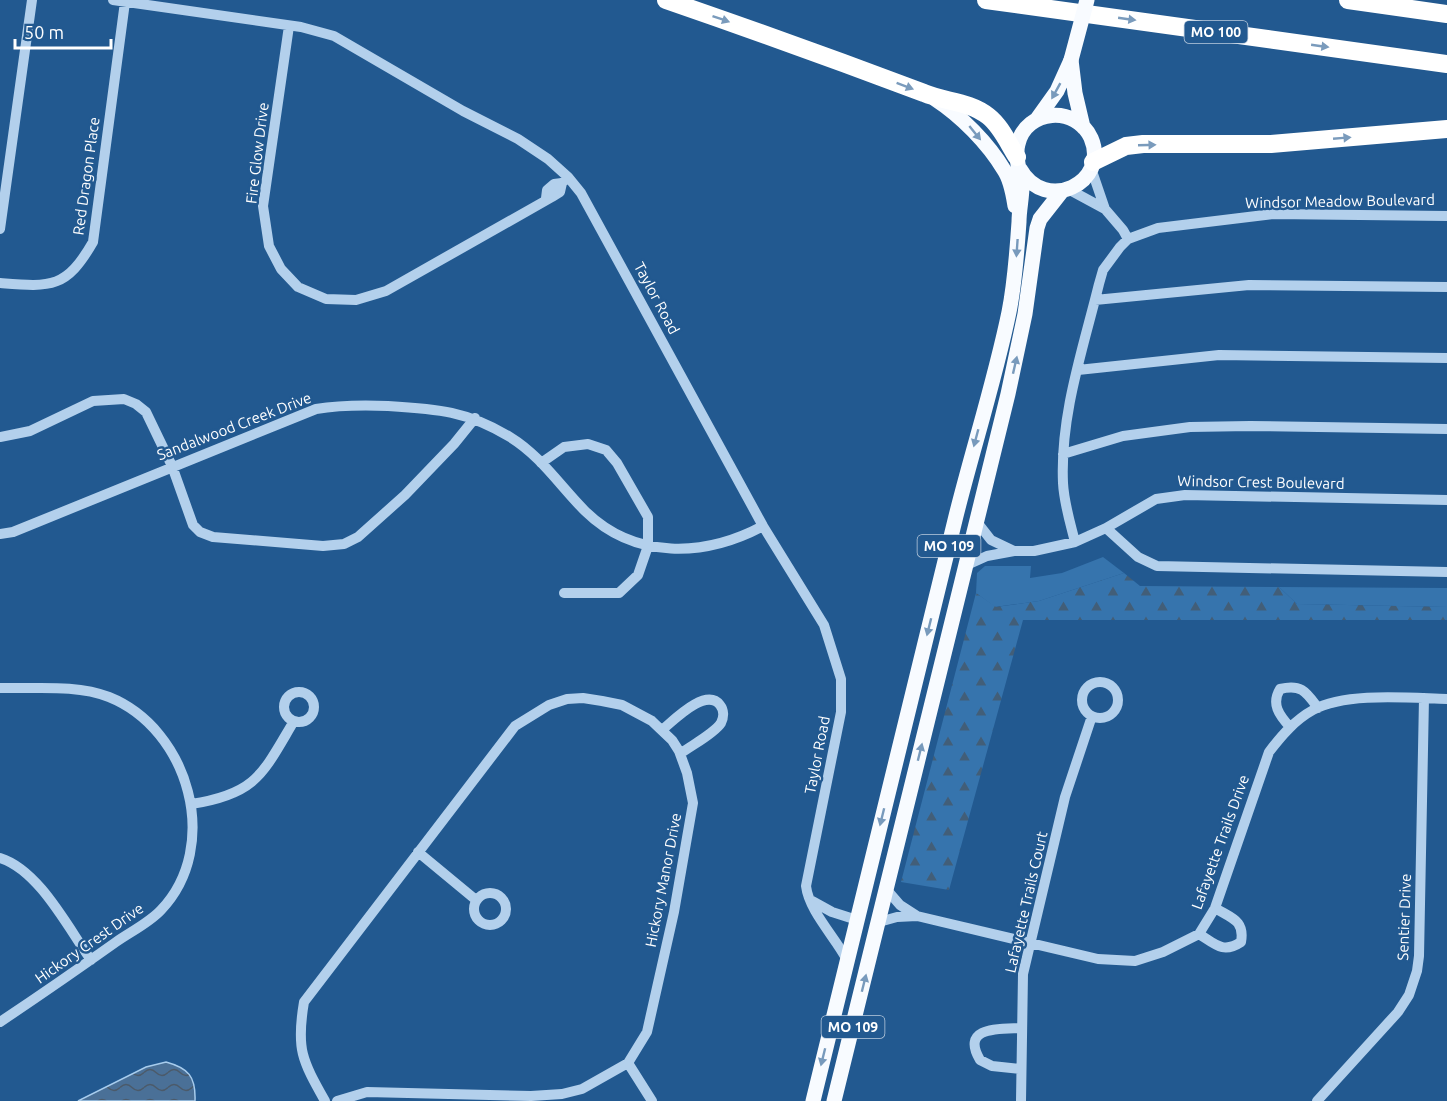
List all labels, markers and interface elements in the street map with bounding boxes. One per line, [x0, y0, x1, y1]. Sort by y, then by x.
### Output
scale bar [15, 12, 111, 50]
one-way arrow [713, 15, 731, 25]
one-way arrow [1117, 15, 1136, 24]
road number: MO 100 [1184, 21, 1248, 43]
text: 50 m [24, 22, 64, 42]
one-way arrow [1311, 41, 1330, 51]
one-way arrow [896, 82, 914, 91]
one-way arrow [1051, 83, 1061, 100]
street label: Fire Glow Drive [242, 101, 272, 205]
street label: Red Dragon Place [69, 116, 103, 236]
one-way arrow [968, 125, 981, 141]
one-way arrow [1333, 133, 1352, 143]
one-way arrow [1138, 140, 1157, 149]
street label: Windsor Meadow Boulevard [1245, 191, 1435, 211]
one-way arrow [1012, 239, 1022, 258]
street label: Taylor Road [631, 259, 683, 337]
one-way arrow [1011, 355, 1020, 374]
street label: Sandalwood Creek Drive [154, 389, 314, 463]
one-way arrow [970, 429, 980, 447]
street label: Windsor Crest Boulevard [1177, 472, 1345, 492]
road number: MO 109 [918, 535, 980, 557]
one-way arrow [923, 618, 933, 637]
street label: Taylor Road [801, 715, 833, 795]
one-way arrow [916, 742, 926, 761]
street label: Lafayette Trails Drive [1188, 772, 1252, 912]
one-way arrow [877, 808, 887, 826]
street label: Hickory Manor Drive [642, 811, 684, 949]
street label: Lafayette Trails Court [1001, 830, 1051, 974]
street label: Sentier Drive [1394, 873, 1414, 961]
street label: Hickory Crest Drive [32, 899, 146, 987]
one-way arrow [859, 974, 869, 992]
road number: MO 109 [822, 1016, 884, 1038]
one-way arrow [818, 1048, 828, 1066]

